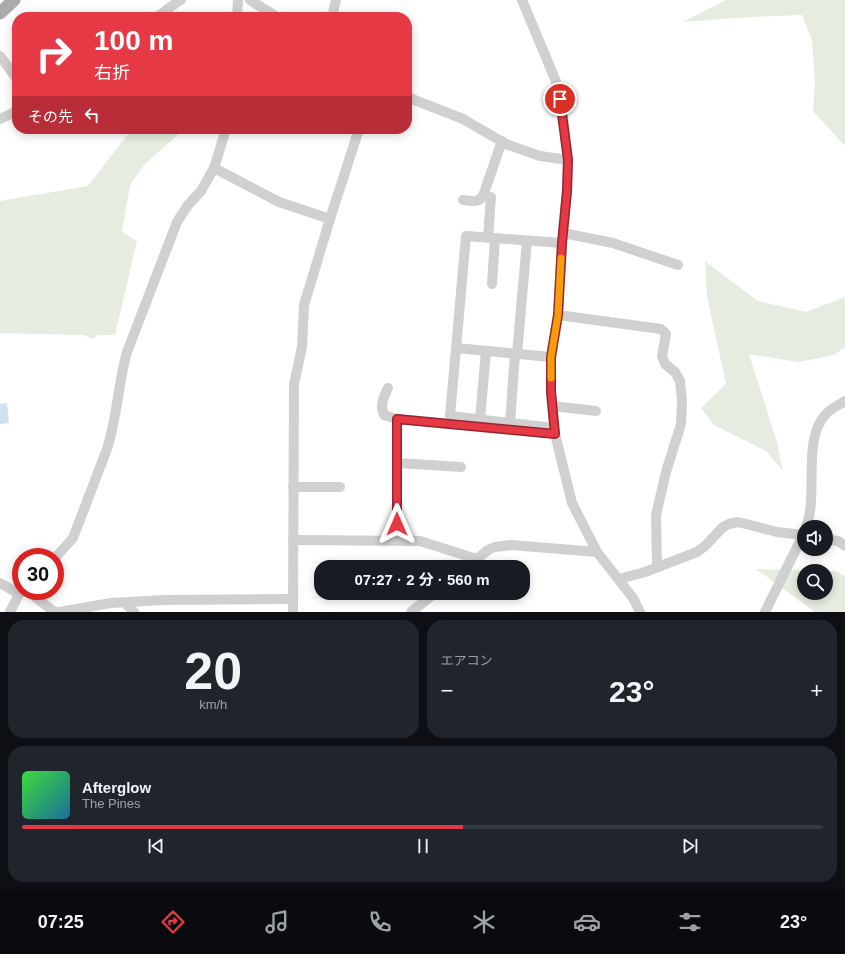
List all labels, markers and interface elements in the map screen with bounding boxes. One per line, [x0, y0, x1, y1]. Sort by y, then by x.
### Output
text: 100 m [94, 25, 173, 56]
icon: right [28, 28, 80, 80]
text: 右折 [94, 63, 130, 83]
pin [543, 82, 577, 116]
icon: arrive [549, 88, 571, 110]
icon: left [81, 104, 103, 126]
text: その先 [28, 108, 73, 125]
position arrow [376, 503, 418, 545]
map controls [797, 520, 833, 600]
button: sound [797, 520, 833, 556]
speed limit sign: 30 [12, 548, 64, 600]
button: search [797, 564, 833, 600]
text: 07:27 · 2 分 · 560 m [354, 571, 490, 588]
text: 20 [184, 642, 242, 700]
text: エアコン [441, 653, 493, 668]
text: 23° [609, 675, 654, 708]
text: − [441, 678, 453, 703]
text: + [810, 678, 823, 703]
text: km/h [199, 697, 227, 712]
text: Afterglow [82, 779, 151, 796]
text: The Pines [82, 796, 141, 811]
icon: previous [145, 835, 167, 857]
icon: pause [412, 835, 434, 857]
icon: next [679, 835, 701, 857]
icon: directions [159, 908, 187, 936]
icon: music [263, 908, 291, 936]
icon: phone [366, 908, 394, 936]
icon: climate [470, 908, 498, 936]
icon: car [573, 908, 601, 936]
icon: filters [676, 908, 704, 936]
text: 07:25 [38, 912, 84, 932]
text: 23° [780, 912, 807, 932]

